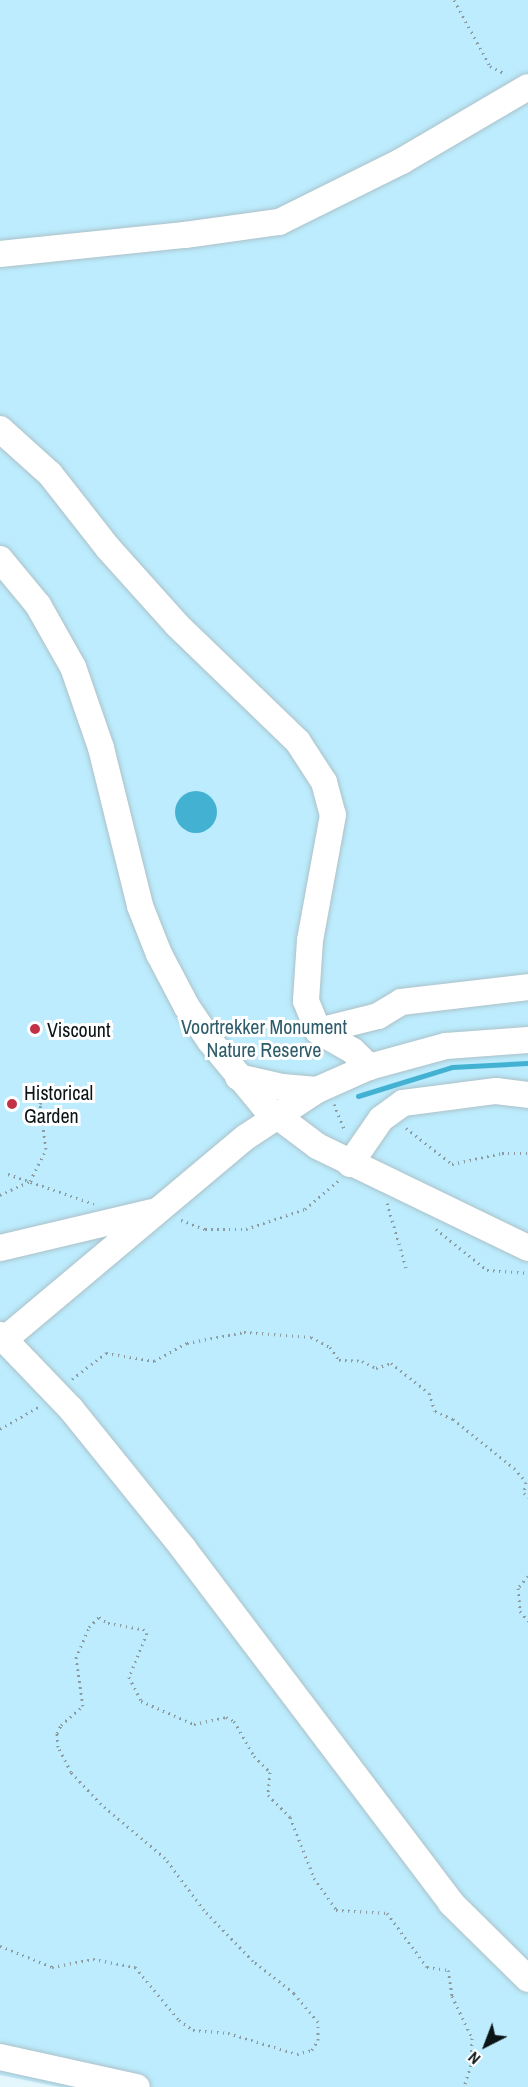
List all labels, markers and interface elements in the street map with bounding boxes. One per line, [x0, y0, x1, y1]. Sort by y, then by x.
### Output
park label: Voortrekker Monument Nature Reserve [181, 1014, 347, 1061]
place label: Viscount [47, 1017, 111, 1041]
marker: Viscount [28, 1022, 42, 1036]
place label: Historical Garden [24, 1080, 93, 1127]
marker: Historical Garden [5, 1097, 19, 1111]
north arrow [456, 2015, 516, 2075]
text: N [463, 2047, 485, 2070]

